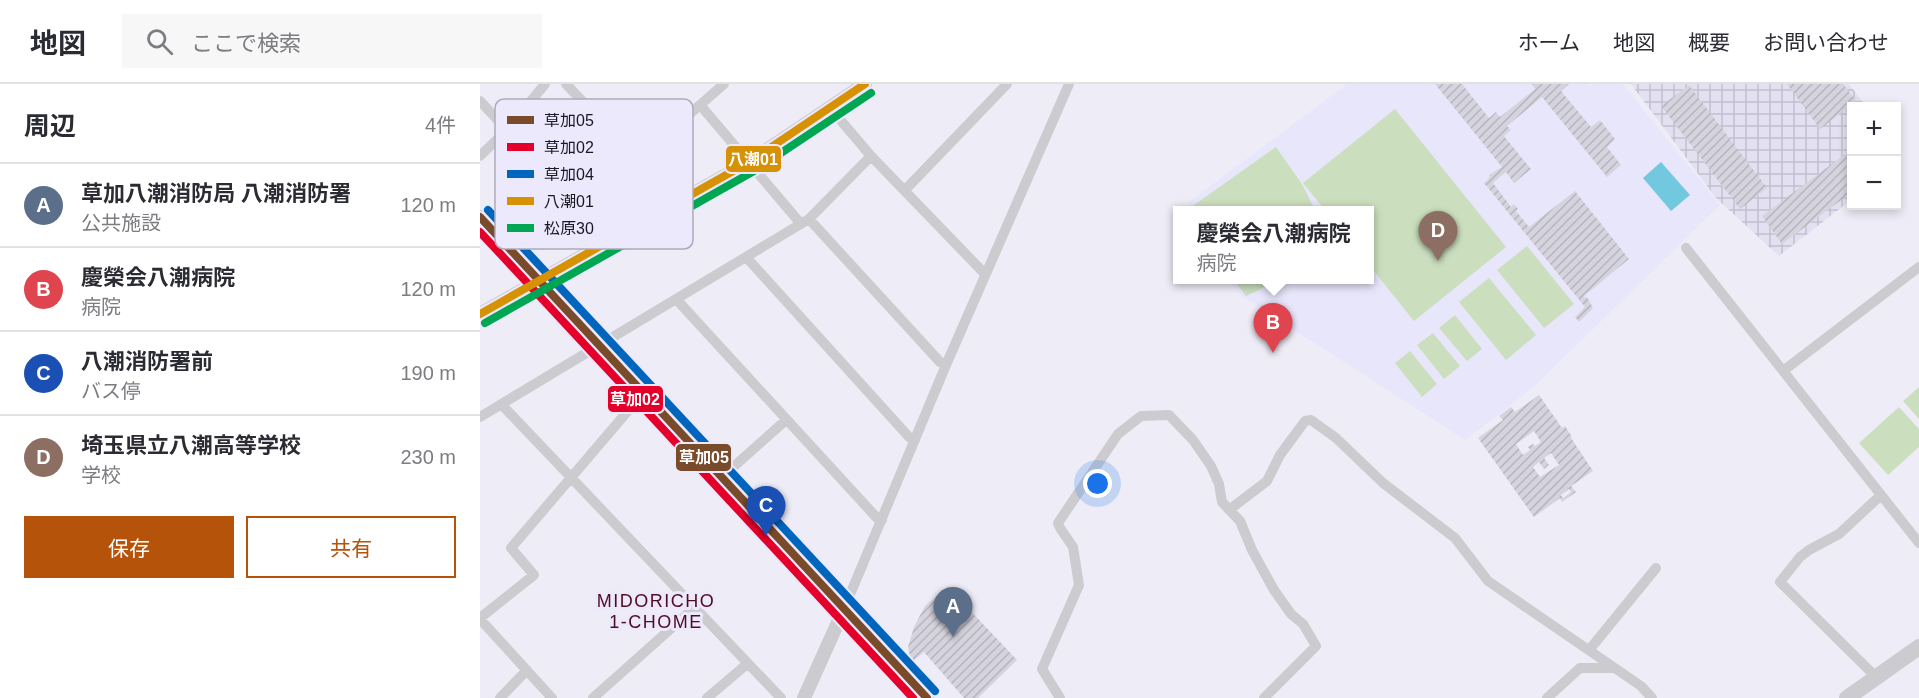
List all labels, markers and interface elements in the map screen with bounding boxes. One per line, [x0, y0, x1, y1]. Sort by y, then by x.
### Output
search box [122, 14, 542, 68]
icon: search [143, 25, 176, 58]
text: 地図 [30, 28, 86, 59]
text: ここで検索 [191, 31, 301, 56]
text: ホーム [1518, 31, 1580, 54]
text: 地図 [1613, 31, 1655, 54]
text: 概要 [1688, 31, 1730, 54]
text: お問い合わせ [1763, 31, 1889, 54]
legend [495, 99, 693, 249]
map controls [1847, 102, 1901, 210]
button: + [1847, 102, 1901, 156]
text: 周辺 [24, 111, 76, 141]
text: 草加05 [544, 112, 594, 129]
text: 4件 [425, 114, 456, 136]
text: 草加02 [544, 139, 594, 156]
line badge: 八潮01 [725, 145, 782, 173]
text: 八潮01 [728, 151, 778, 168]
button: − [1847, 156, 1901, 210]
text: 草加04 [544, 166, 594, 183]
text: 草加八潮消防局 八潮消防署 [81, 181, 351, 206]
text: 八潮01 [544, 193, 594, 210]
text: A [36, 194, 51, 216]
text: 120 m [400, 194, 456, 216]
popup [1173, 206, 1374, 284]
text: 公共施設 [81, 212, 161, 234]
pin: D [1418, 212, 1458, 261]
text: 松原30 [544, 220, 594, 237]
text: 慶榮会八潮病院 [1196, 221, 1351, 246]
text: 病院 [1196, 252, 1236, 274]
text: 慶榮会八潮病院 [81, 265, 235, 290]
text: B [36, 278, 51, 300]
text: 120 m [400, 278, 456, 300]
text: 病院 [81, 296, 121, 318]
pin: B [1254, 304, 1292, 353]
text: 八潮消防署前 [81, 349, 213, 374]
text: C [36, 362, 51, 384]
text: 190 m [400, 362, 456, 384]
text: バス停 [81, 380, 141, 402]
line badge: 草加02 [607, 385, 664, 413]
text: 草加02 [610, 391, 660, 408]
text: 埼玉県立八潮高等学校 [81, 433, 301, 458]
line badge: 草加05 [675, 443, 732, 472]
text: D [36, 446, 51, 468]
text: 230 m [400, 446, 456, 468]
text: 草加05 [679, 449, 729, 466]
text: 学校 [81, 464, 121, 486]
your location [1083, 469, 1112, 498]
pin: C [746, 486, 786, 536]
button: 保存 [24, 516, 234, 578]
button: 共有 [246, 516, 456, 578]
pin: A [934, 588, 972, 637]
district label: MIDORICHO 1-CHOME [597, 591, 715, 632]

